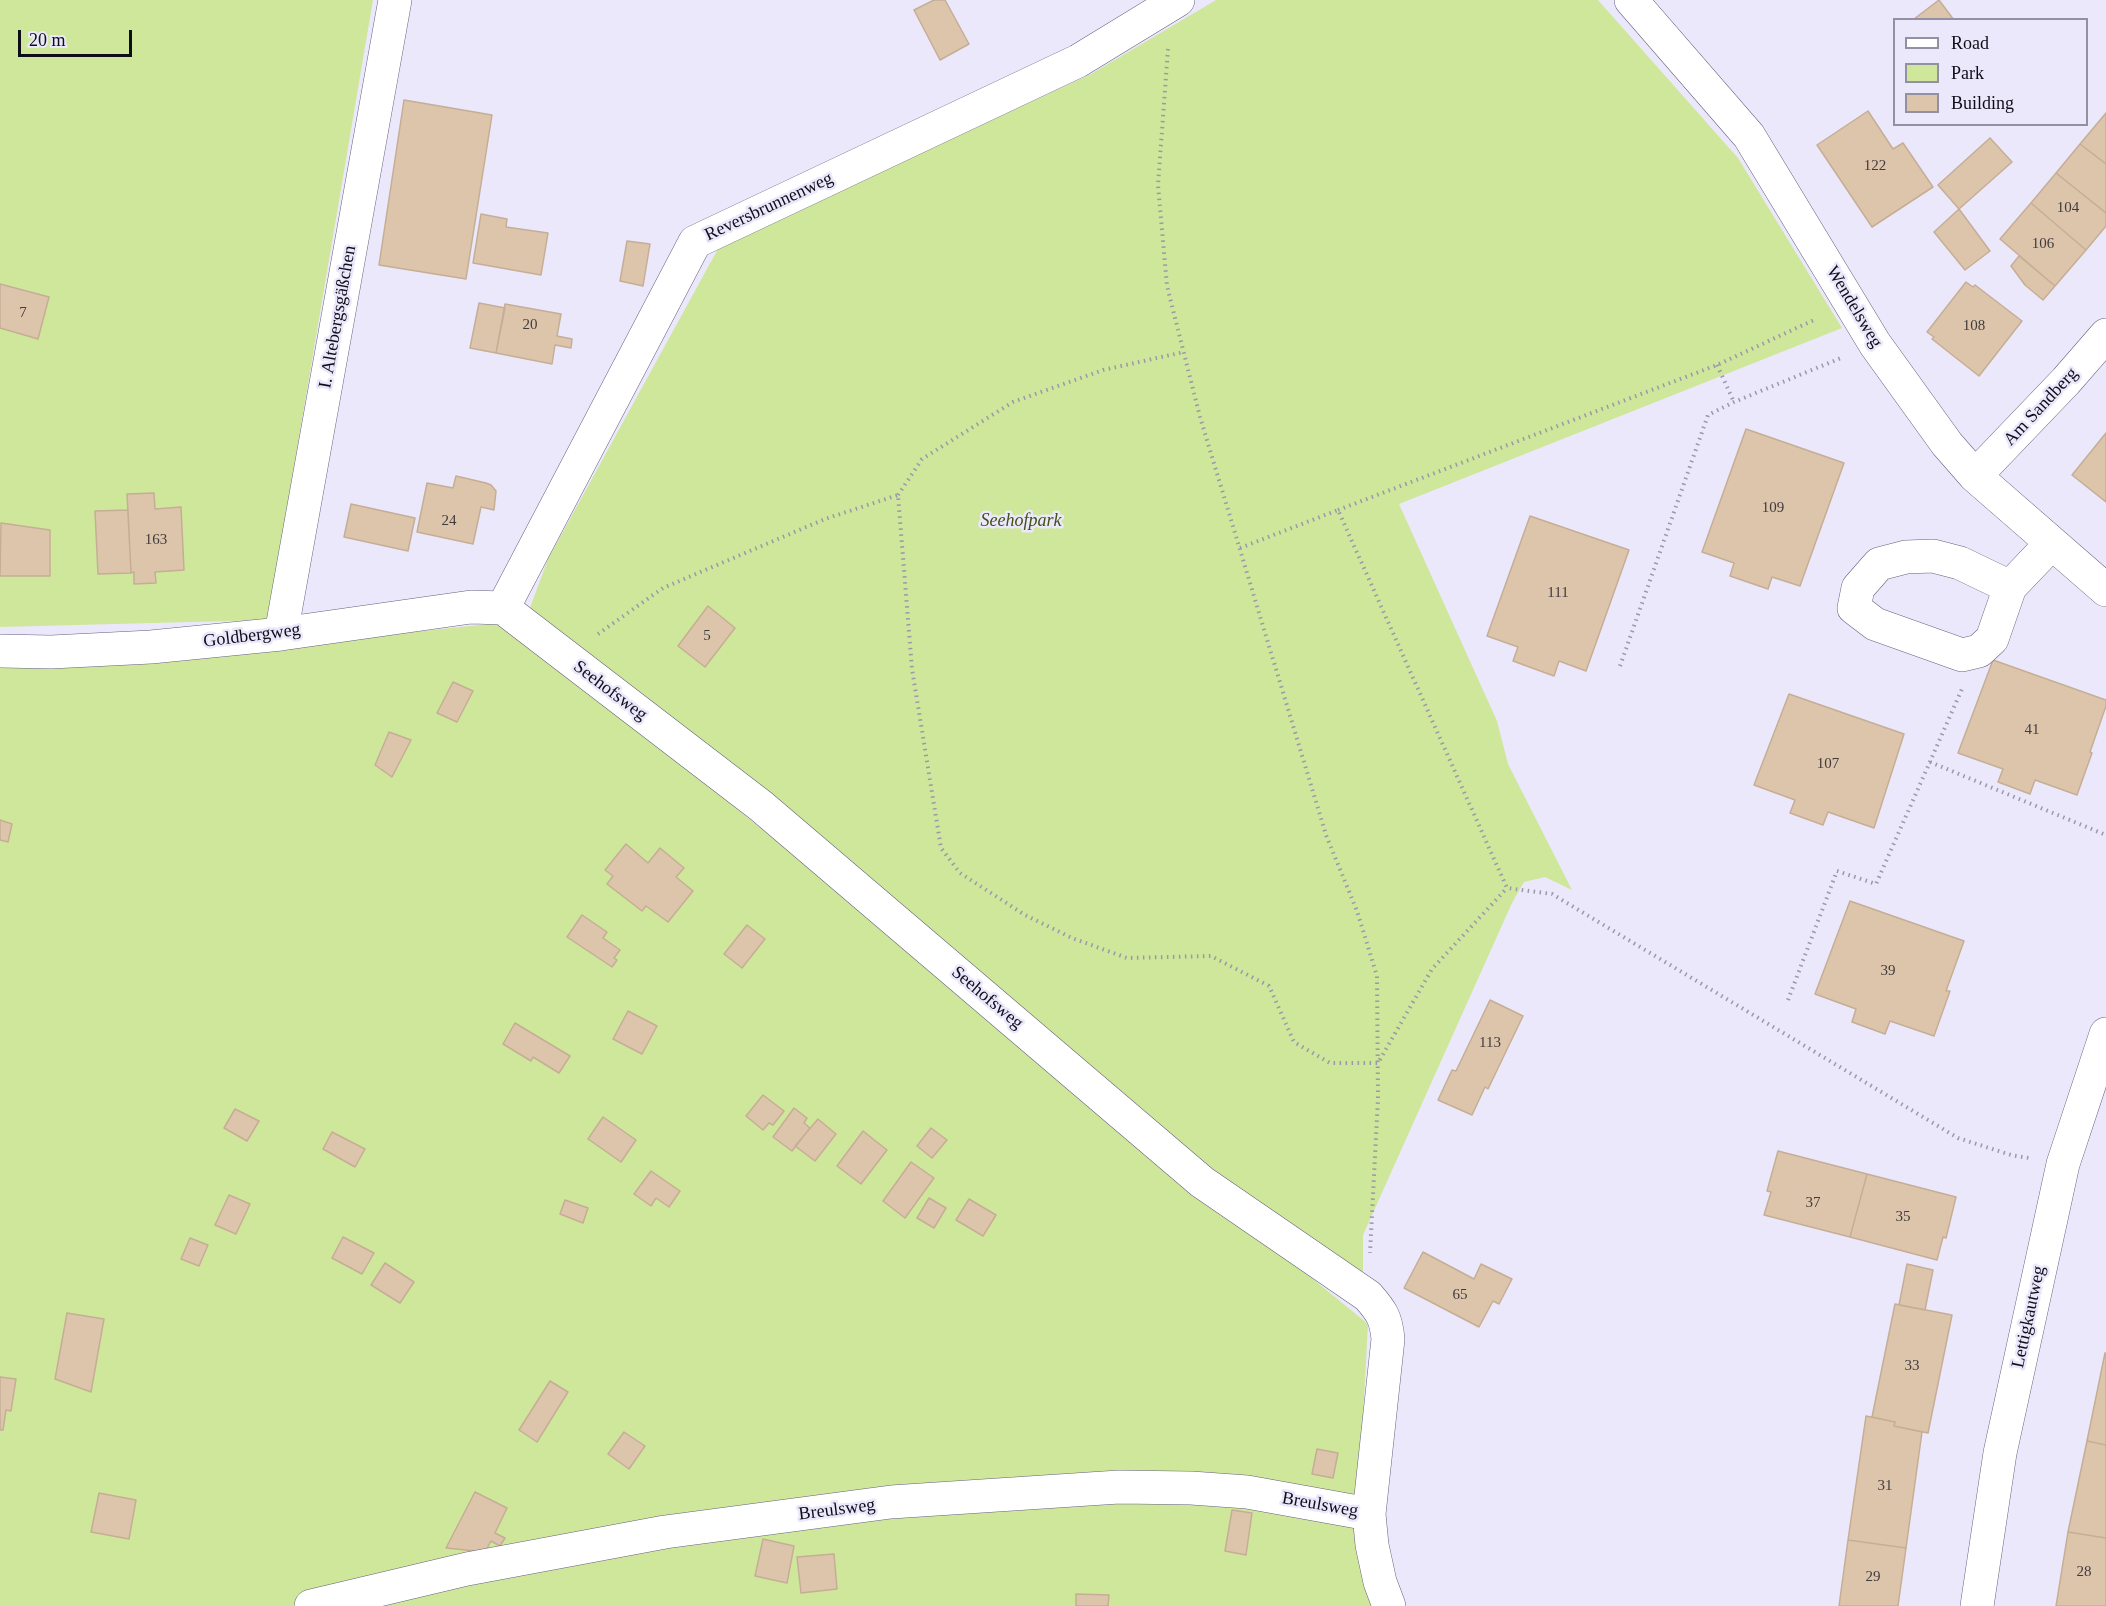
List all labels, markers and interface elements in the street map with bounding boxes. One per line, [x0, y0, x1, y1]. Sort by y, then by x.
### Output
scale bar [21, 18, 135, 56]
legend [1893, 18, 2088, 126]
text: 20 m [29, 30, 66, 50]
text: Road [1951, 33, 1989, 53]
text: Park [1951, 63, 1984, 83]
text: Building [1951, 93, 2014, 113]
house number: 122 [1864, 157, 1886, 175]
street label: Reversbrunnenweg [701, 168, 837, 246]
house number: 104 [2057, 199, 2079, 217]
house number: 106 [2032, 235, 2054, 253]
street label: I. Altebergsgäßchen [315, 244, 361, 390]
street label: Wendelsweg [1821, 262, 1887, 352]
house number: 7 [19, 304, 27, 322]
house number: 20 [522, 316, 538, 334]
house number: 108 [1963, 317, 1985, 335]
street label: Am Sandberg [1999, 363, 2083, 451]
house number: 109 [1762, 499, 1784, 517]
park label: Seehofpark [981, 510, 1061, 532]
house number: 24 [442, 512, 456, 530]
house number: 163 [145, 531, 167, 549]
house number: 111 [1547, 584, 1569, 602]
street label: Goldbergweg [202, 619, 302, 653]
house number: 5 [703, 627, 711, 645]
street label: Seehofsweg [569, 656, 651, 726]
house number: 41 [2024, 721, 2040, 739]
house number: 107 [1817, 755, 1839, 773]
street label: Seehofsweg [947, 962, 1027, 1034]
house number: 39 [1880, 962, 1896, 980]
house number: 113 [1479, 1034, 1501, 1052]
house number: 37 [1806, 1194, 1820, 1212]
house number: 35 [1896, 1208, 1910, 1226]
street label: Lettigkautweg [2008, 1264, 2050, 1370]
house number: 65 [1452, 1286, 1468, 1304]
house number: 33 [1904, 1357, 1920, 1375]
house number: 31 [1878, 1477, 1892, 1495]
street label: Breulsweg [1280, 1488, 1360, 1522]
street label: Breulsweg [797, 1495, 877, 1525]
house number: 28 [2076, 1563, 2092, 1581]
house number: 29 [1866, 1568, 1880, 1586]

